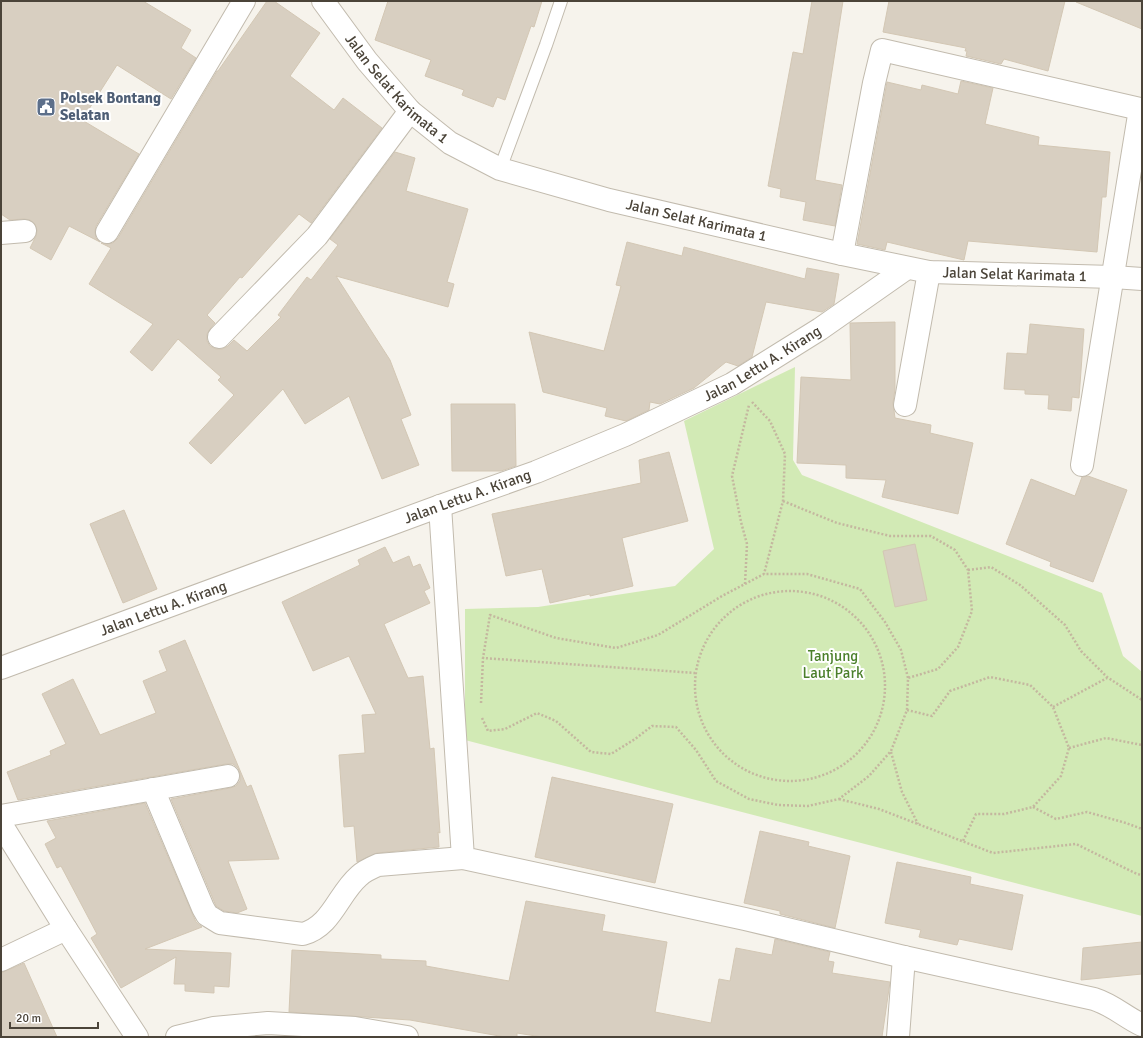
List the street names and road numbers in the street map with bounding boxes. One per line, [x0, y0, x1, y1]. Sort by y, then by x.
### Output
street label: Jalan Selat Karimata 1 [341, 30, 452, 147]
street label: Jalan Selat Karimata 1 [624, 195, 769, 245]
street label: Jalan Selat Karimata 1 [943, 263, 1087, 285]
street label: Jalan Lettu A. Kirang [701, 322, 824, 405]
street label: Jalan Lettu A. Kirang [401, 465, 533, 528]
street label: Jalan Lettu A. Kirang [97, 576, 229, 640]

